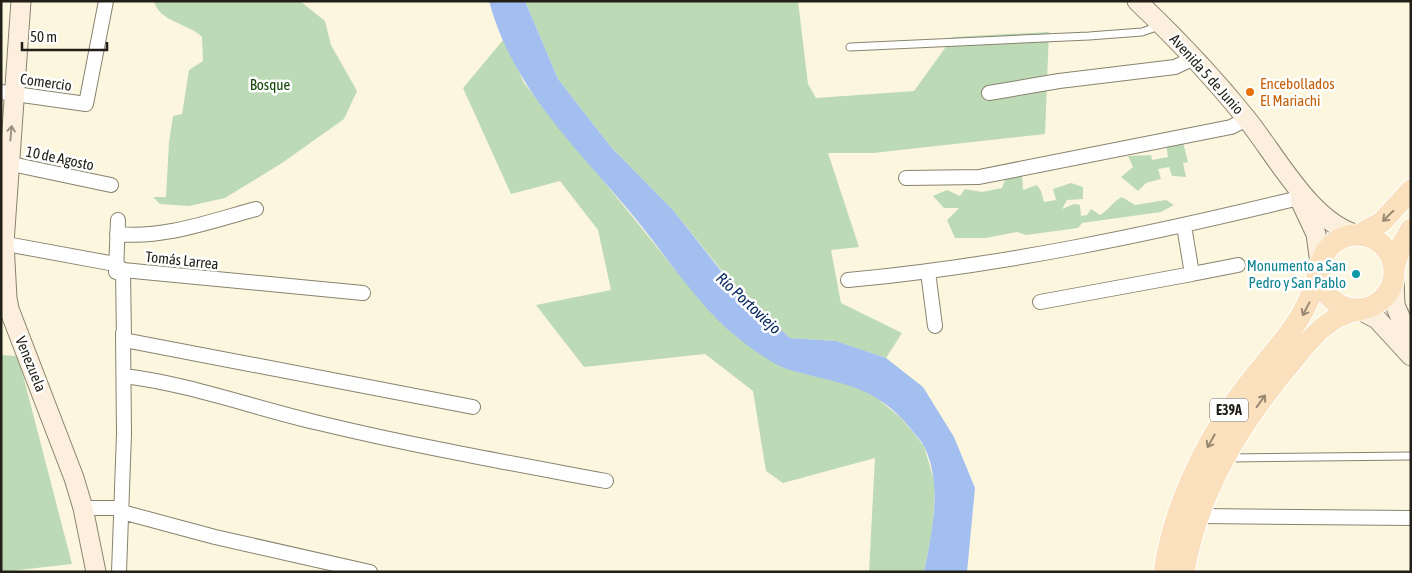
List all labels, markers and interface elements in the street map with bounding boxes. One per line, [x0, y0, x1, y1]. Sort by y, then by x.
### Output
scale bar [22, 20, 108, 52]
text: 50 m [30, 28, 57, 45]
street label: Avenida 5 de Junio [1167, 30, 1247, 118]
street label: Comercio [19, 70, 73, 94]
place label: Encebollados El Mariachi [1260, 75, 1335, 109]
park label: Bosque [250, 76, 290, 93]
marker: Encebollados El Mariachi [1244, 86, 1256, 98]
one-way arrow [6, 125, 16, 141]
street label: 10 de Agosto [24, 142, 96, 174]
one-way arrow [1381, 210, 1394, 222]
street label: Tomás Larrea [145, 248, 219, 272]
place label: Monumento a San Pedro y San Pablo [1247, 257, 1346, 291]
marker: Monumento a San Pedro y San Pablo [1350, 268, 1362, 280]
water label: Río Portoviejo [712, 269, 785, 338]
one-way arrow [1301, 302, 1311, 317]
street label: Venezuela [12, 334, 50, 394]
one-way arrow [1255, 395, 1266, 408]
road number: E39A [1210, 398, 1248, 422]
one-way arrow [1206, 433, 1215, 448]

